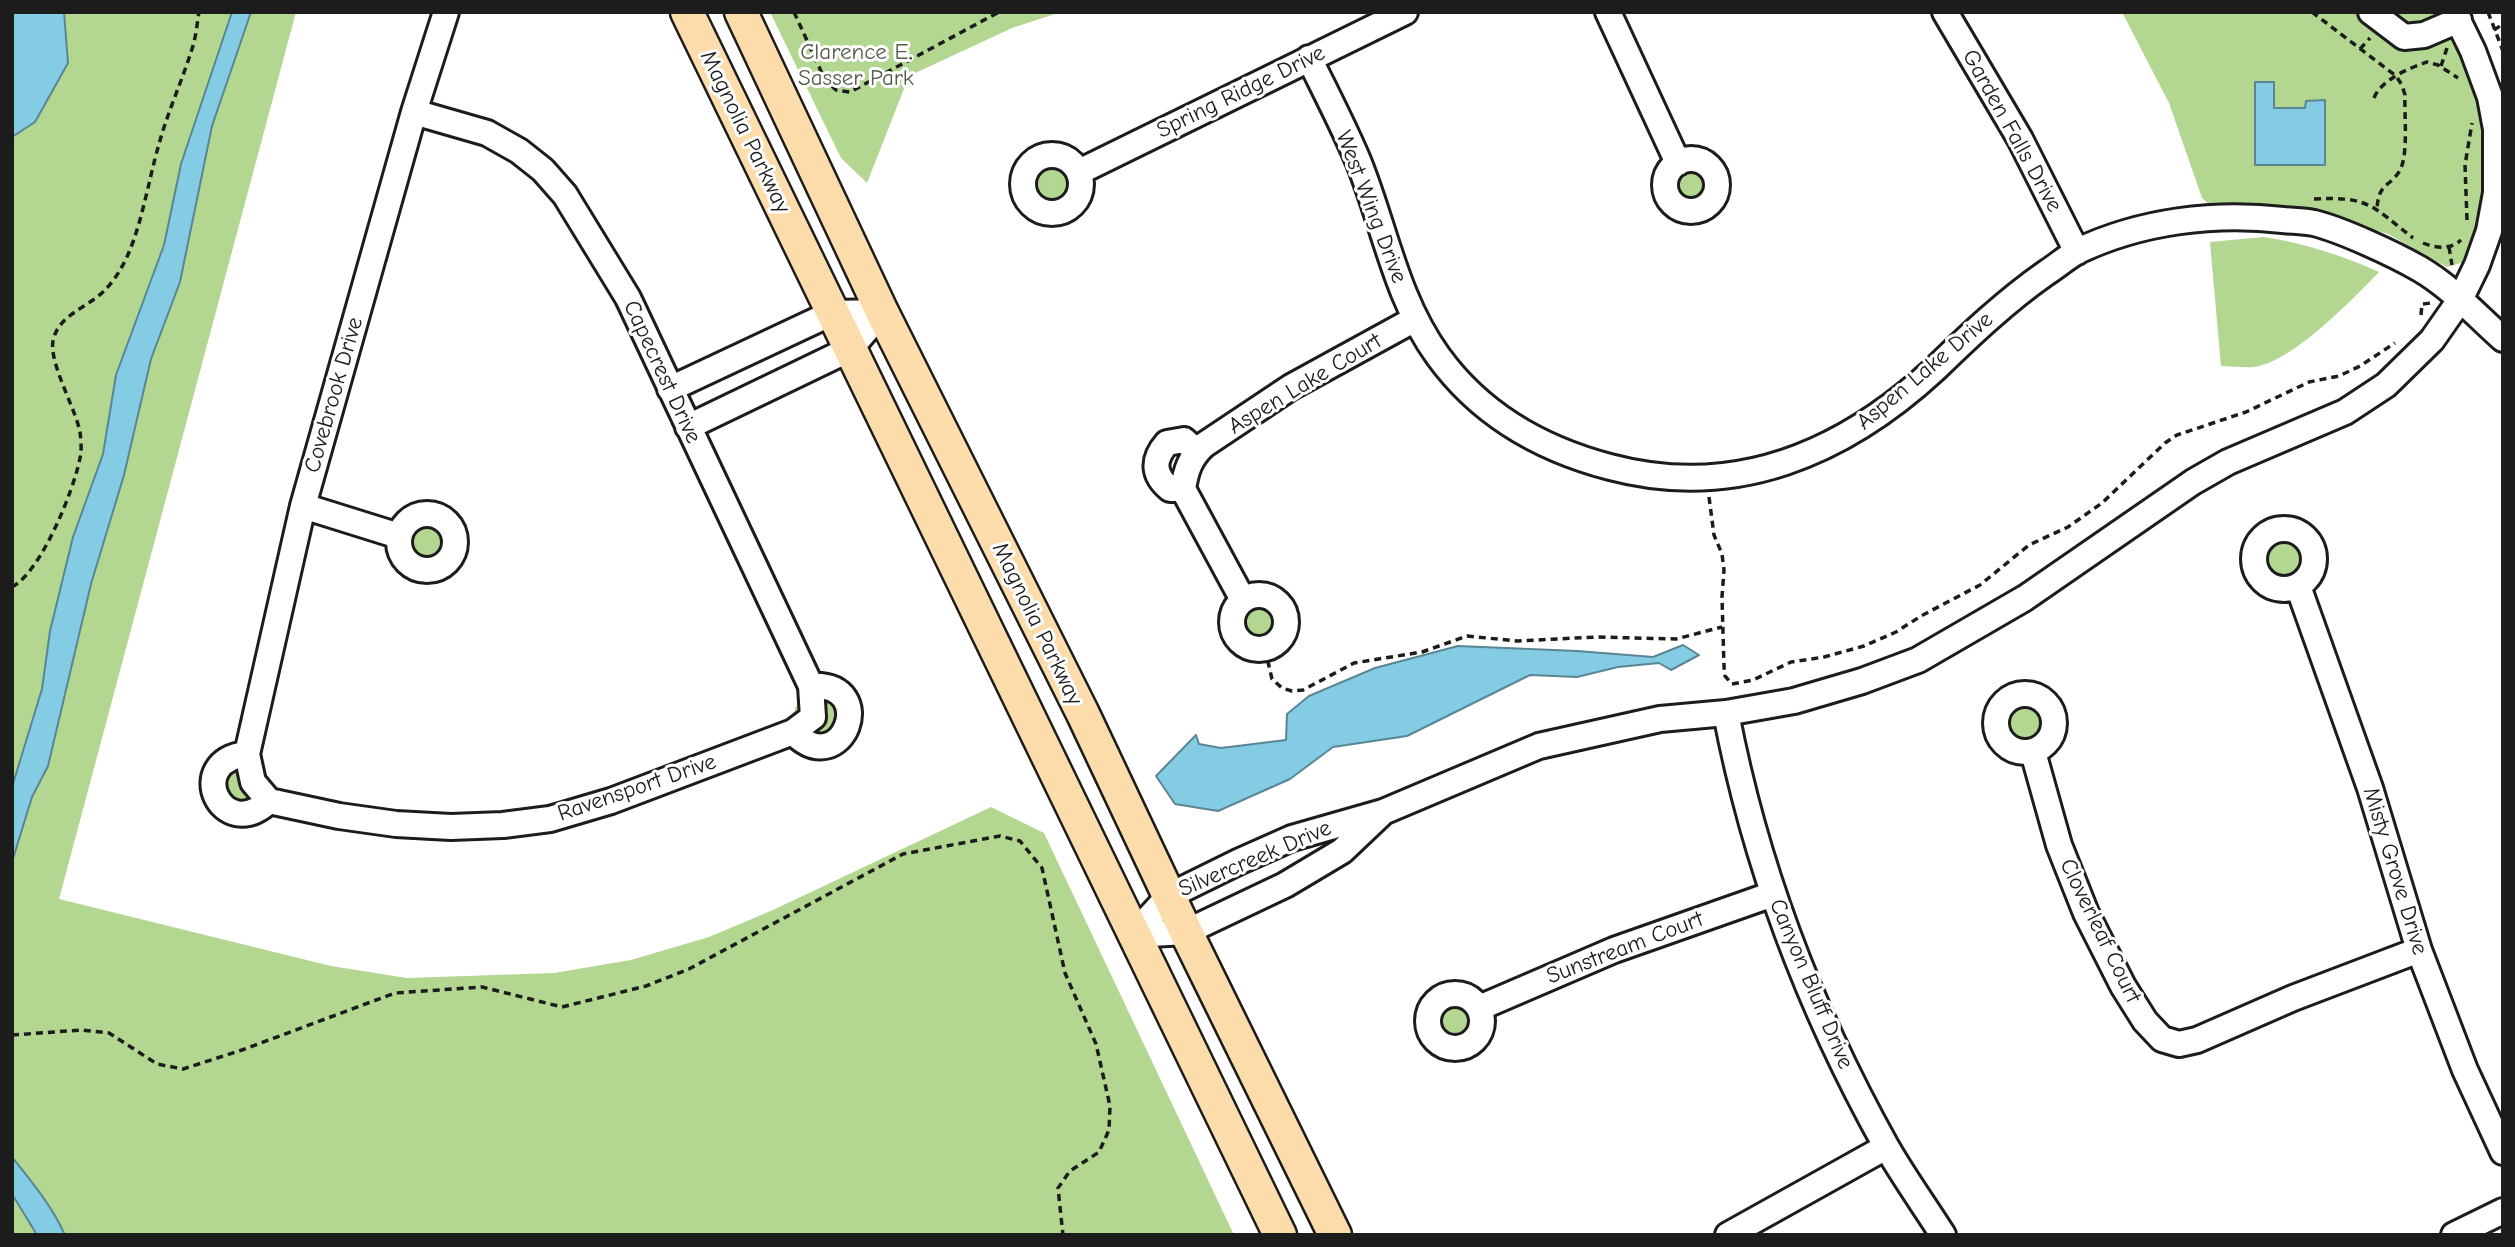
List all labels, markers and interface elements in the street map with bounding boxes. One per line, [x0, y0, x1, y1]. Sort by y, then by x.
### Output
park label: Clarence E. Sasser Park [798, 38, 914, 92]
street label: Spring Ridge Drive [1152, 39, 1330, 145]
street label: Garden Falls Drive [1956, 45, 2068, 217]
street label: Magnolia Parkway [694, 46, 796, 218]
street label: West Wing Drive [1329, 127, 1413, 287]
street label: Capecrest Drive [617, 296, 707, 448]
street label: Aspen Lake Drive [1851, 306, 1999, 436]
street label: Covebrook Drive [299, 314, 369, 476]
street label: Aspen Lake Court [1223, 327, 1387, 441]
street label: Magnolia Parkway [986, 538, 1088, 710]
street label: Ravensport Drive [554, 748, 720, 828]
street label: Misty Grove Drive [2356, 784, 2434, 958]
street label: Silvercreek Drive [1174, 814, 1336, 904]
street label: Cloverleaf Court [2053, 854, 2147, 1008]
street label: Canyon Bluff Drive [1763, 895, 1859, 1073]
street label: Sunstream Court [1543, 905, 1707, 991]

